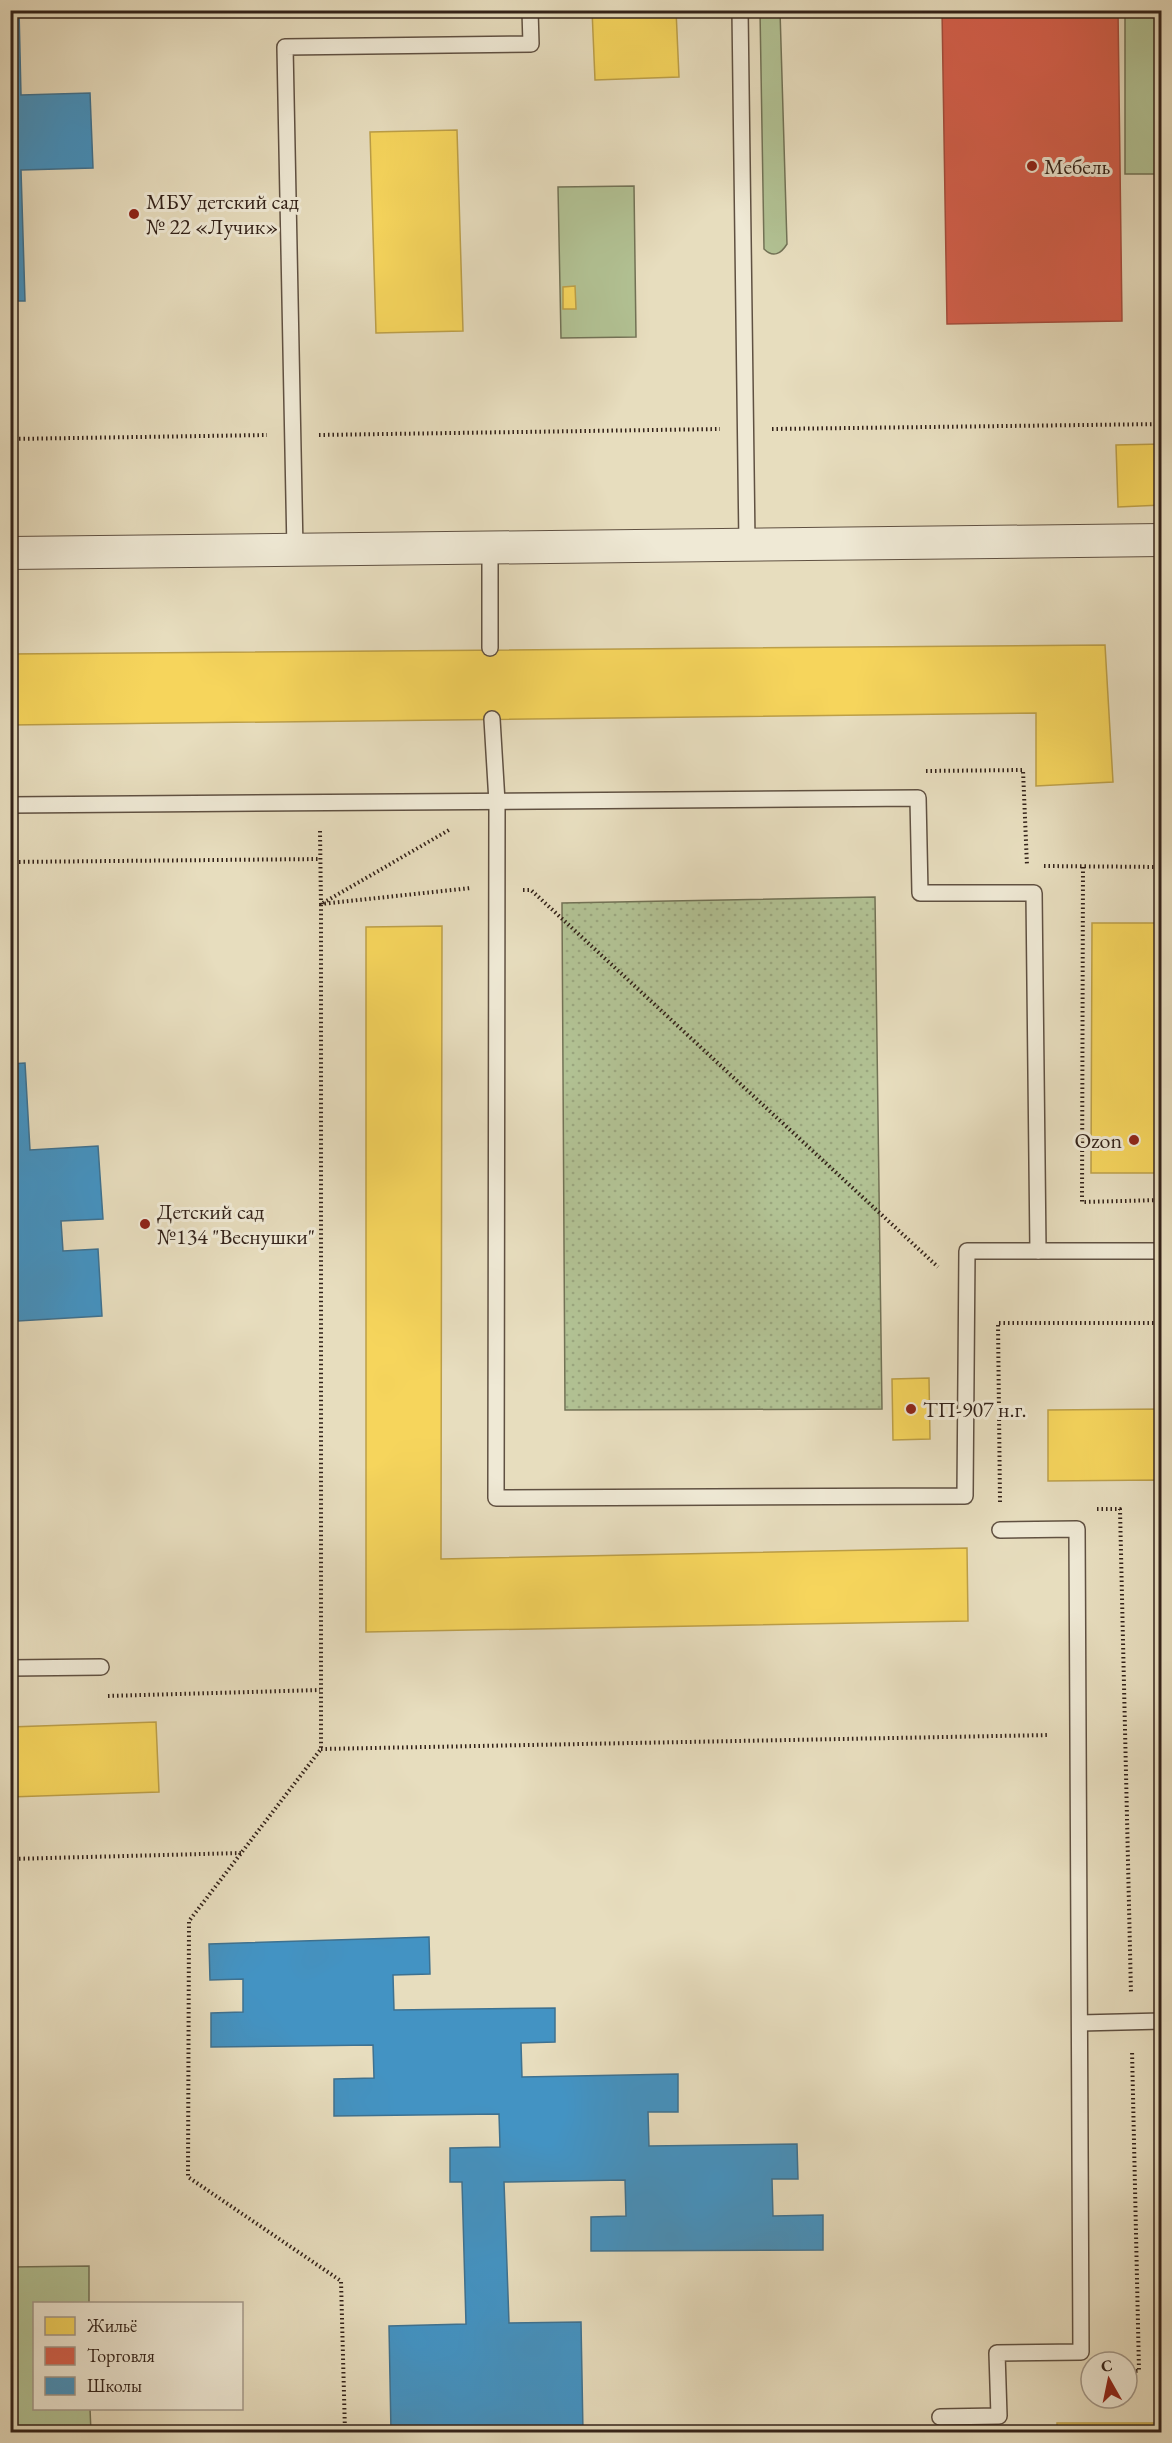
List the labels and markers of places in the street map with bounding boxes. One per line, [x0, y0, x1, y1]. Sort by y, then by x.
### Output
place label: Мебель [1044, 152, 1111, 181]
marker: Мебель [1025, 159, 1039, 173]
place label: МБУ детский сад № 22 «Лучик» [146, 187, 299, 241]
marker: МБУ детский сад № 22 «Лучик» [127, 207, 141, 221]
place label: Ozon [1074, 1126, 1122, 1155]
marker: Ozon [1127, 1133, 1141, 1147]
place label: Детский сад №134 "Веснушки" [157, 1197, 315, 1251]
marker: Детский сад №134 "Веснушки" [138, 1217, 152, 1231]
place label: ТП-907 н.г. [923, 1395, 1026, 1424]
marker: ТП-907 н.г. [904, 1402, 918, 1416]

